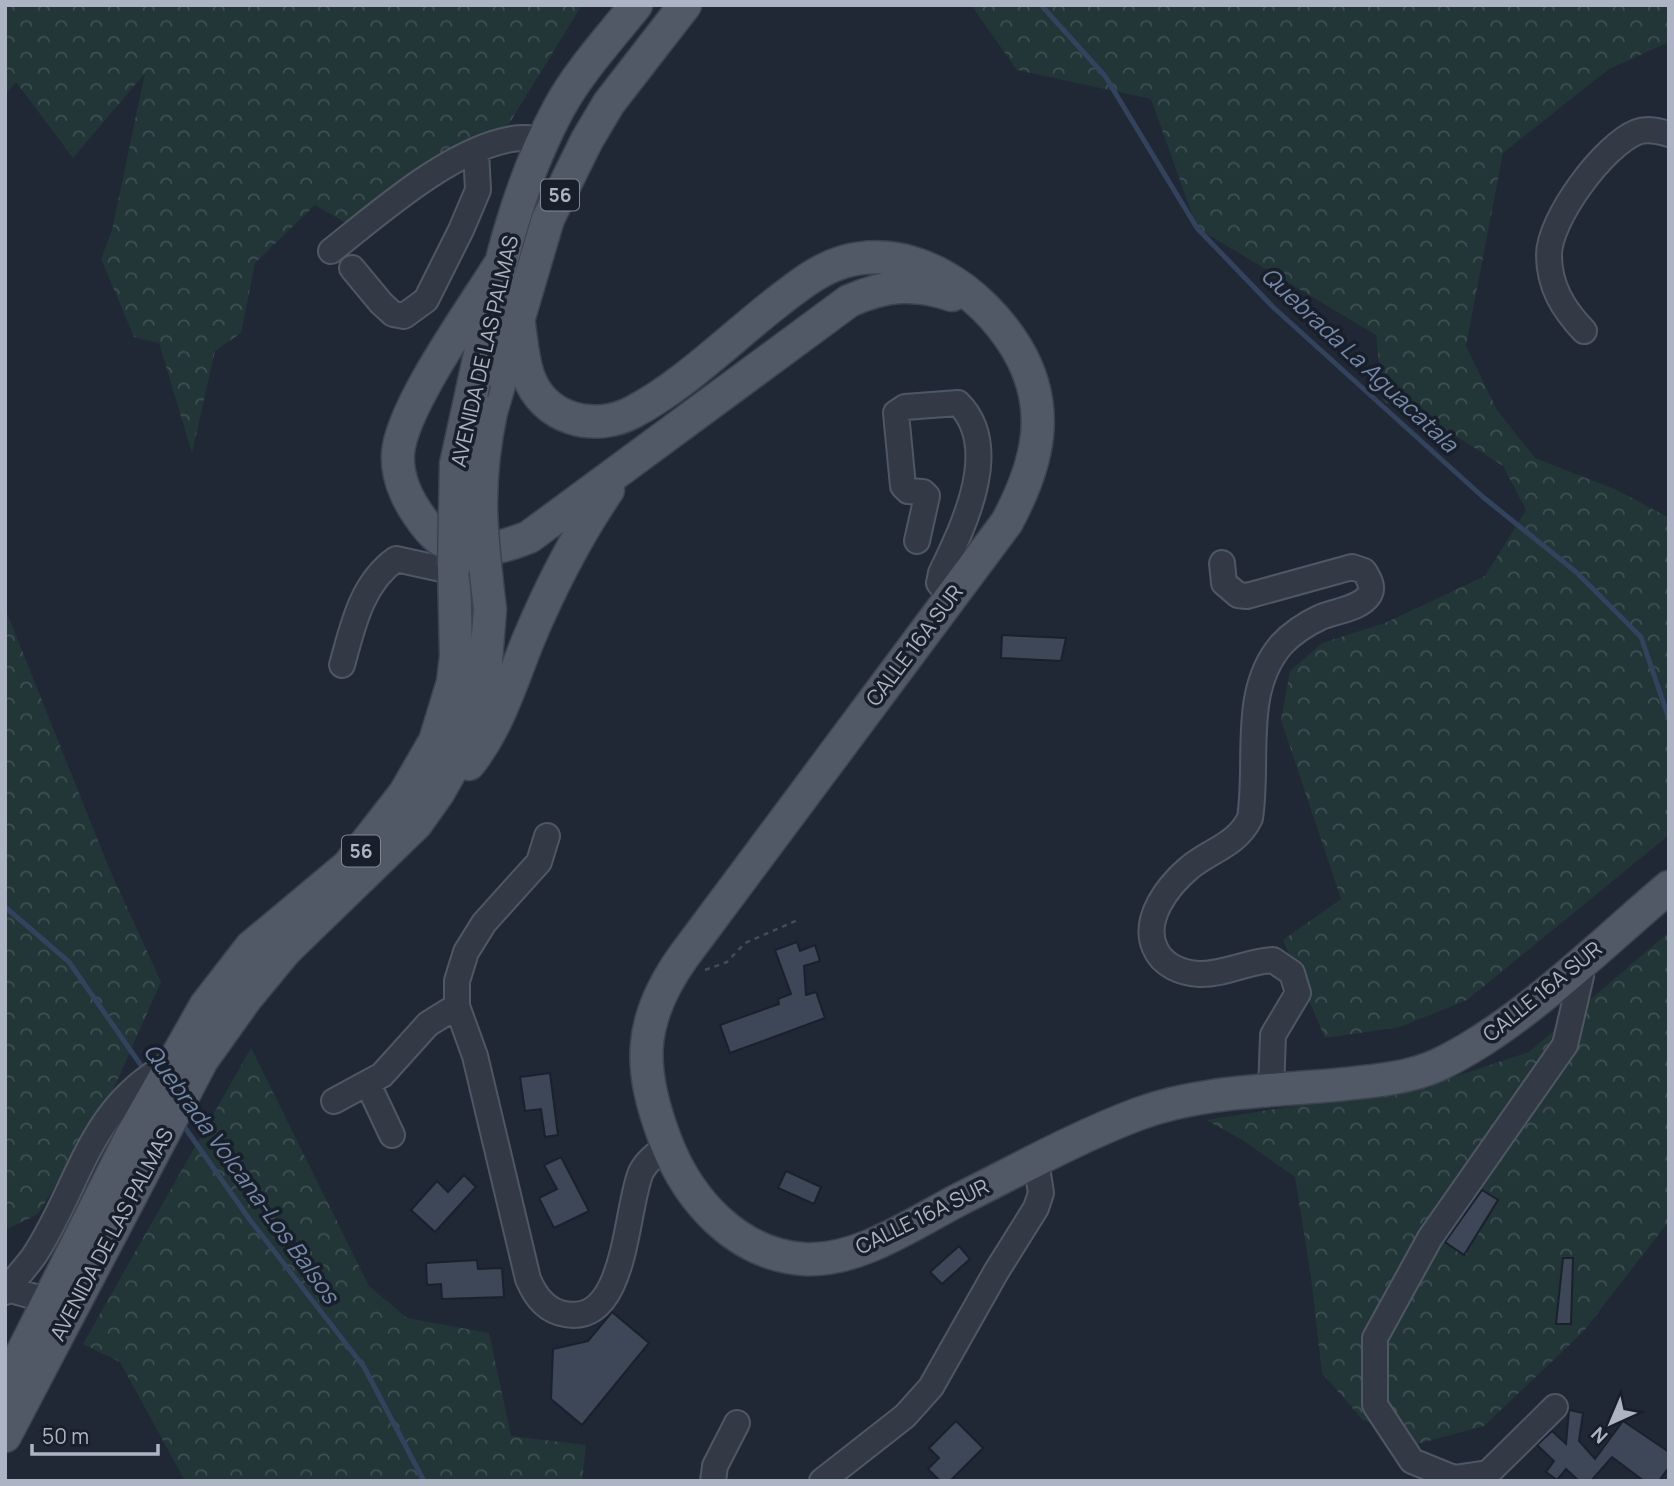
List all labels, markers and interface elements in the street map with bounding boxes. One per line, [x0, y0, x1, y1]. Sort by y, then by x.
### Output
road number: 56 [541, 180, 579, 210]
street label: AVENIDA DE LAS PALMAS [444, 232, 524, 470]
water label: Quebrada La Aguacatala [1255, 259, 1466, 460]
street label: CALLE 16A SUR [859, 579, 969, 711]
road number: 56 [342, 836, 380, 866]
street label: CALLE 16A SUR [1477, 934, 1607, 1048]
water label: Quebrada Volcana-Los Balsos [137, 1037, 348, 1311]
street label: AVENIDA DE LAS PALMAS [43, 1123, 179, 1345]
street label: CALLE 16A SUR [851, 1172, 993, 1260]
north arrow [1576, 1388, 1646, 1458]
scale bar [32, 1412, 158, 1456]
text: N [1585, 1421, 1613, 1449]
text: 50 m [42, 1422, 89, 1450]

